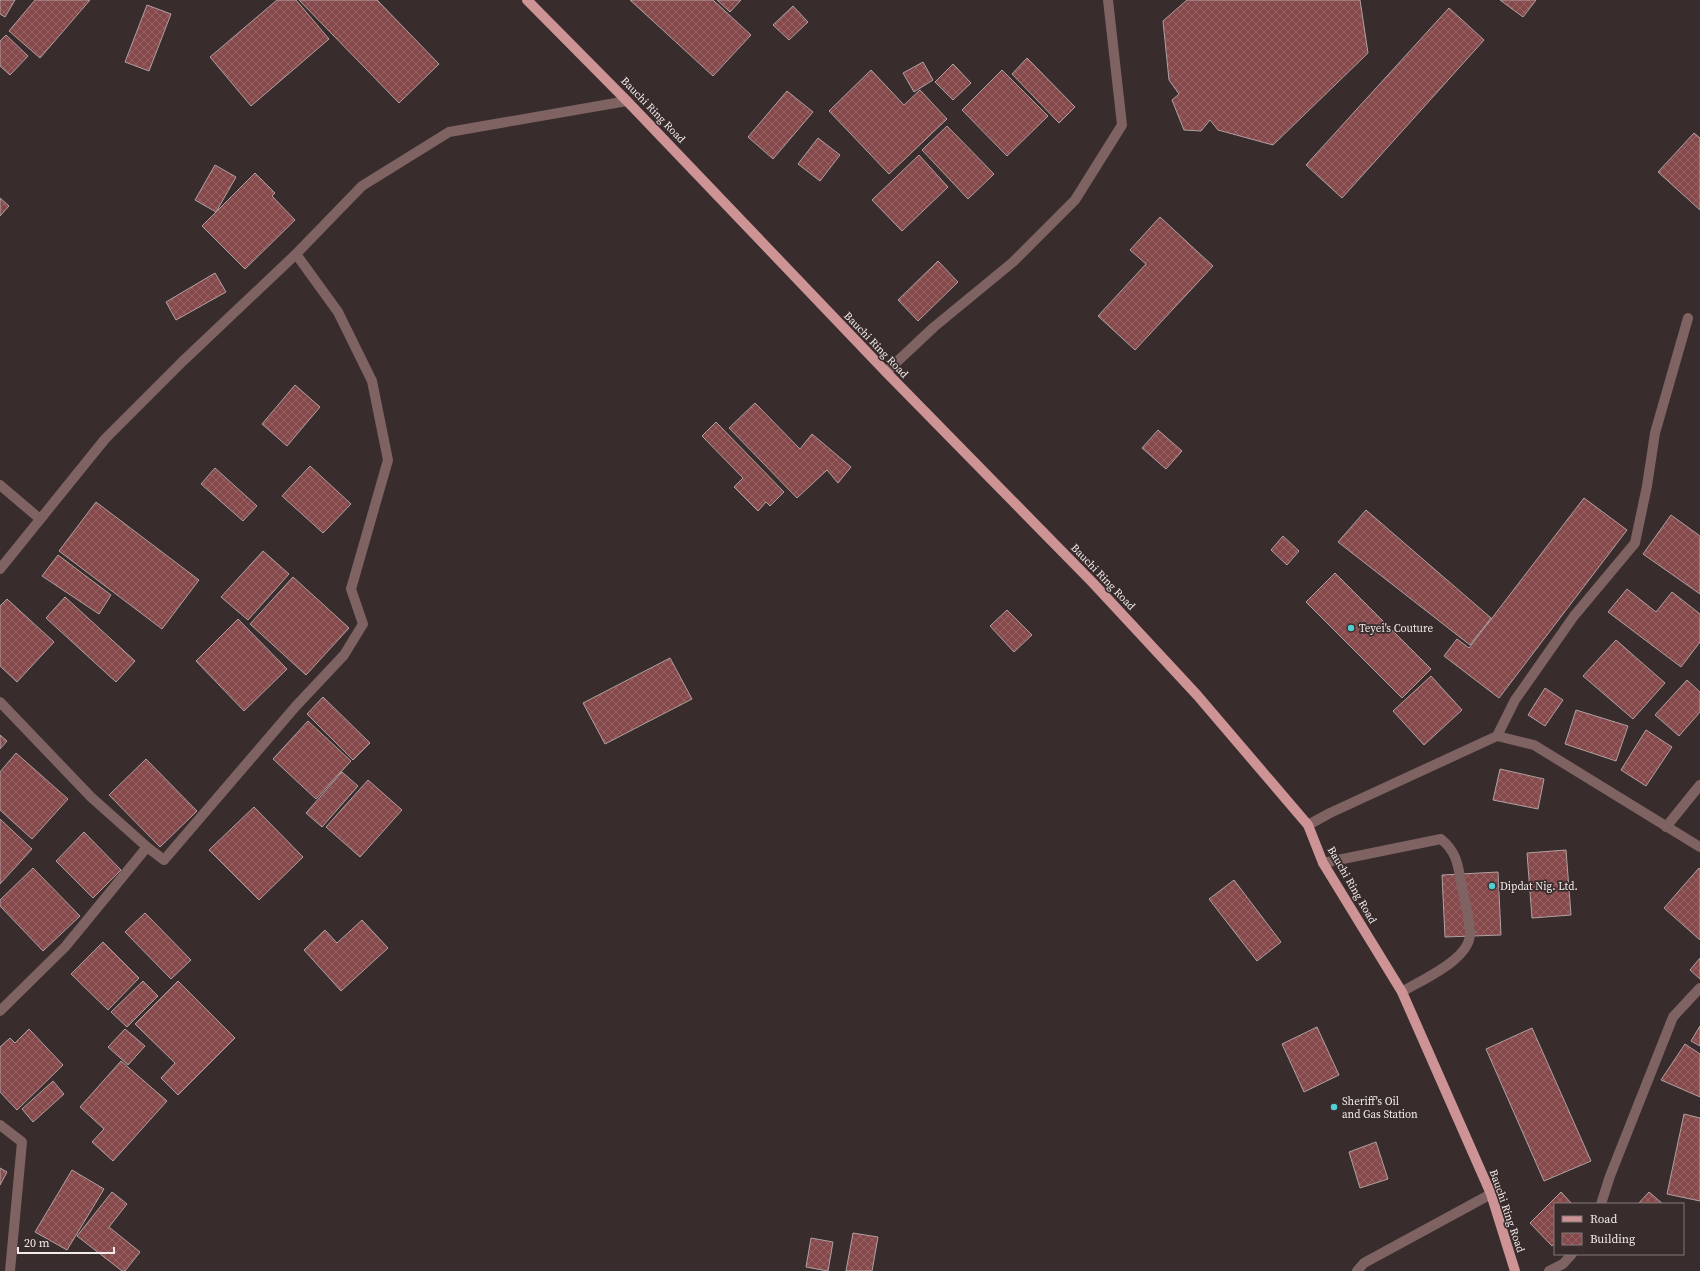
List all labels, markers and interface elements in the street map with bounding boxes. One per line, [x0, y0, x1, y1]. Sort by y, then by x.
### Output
street label: Bauchi Ring Road [617, 74, 689, 147]
street label: Bauchi Ring Road [840, 309, 912, 382]
street label: Bauchi Ring Road [1067, 541, 1139, 614]
place label: Teyei's Couture [1359, 621, 1433, 636]
marker: Teyei's Couture [1346, 623, 1356, 633]
street label: Bauchi Ring Road [1324, 844, 1381, 927]
place label: Dipdat Nig. Ltd. [1500, 879, 1578, 894]
marker: Dipdat Nig. Ltd. [1487, 881, 1497, 891]
place label: Sheriff's Oil and Gas Station [1342, 1094, 1418, 1122]
marker: Sheriff's Oil and Gas Station [1329, 1102, 1339, 1112]
street label: Bauchi Ring Road [1486, 1168, 1528, 1255]
legend [1554, 1203, 1684, 1255]
text: Road [1590, 1211, 1617, 1227]
scale bar [18, 1229, 114, 1255]
text: Building [1590, 1231, 1635, 1247]
text: 20 m [24, 1235, 50, 1251]

